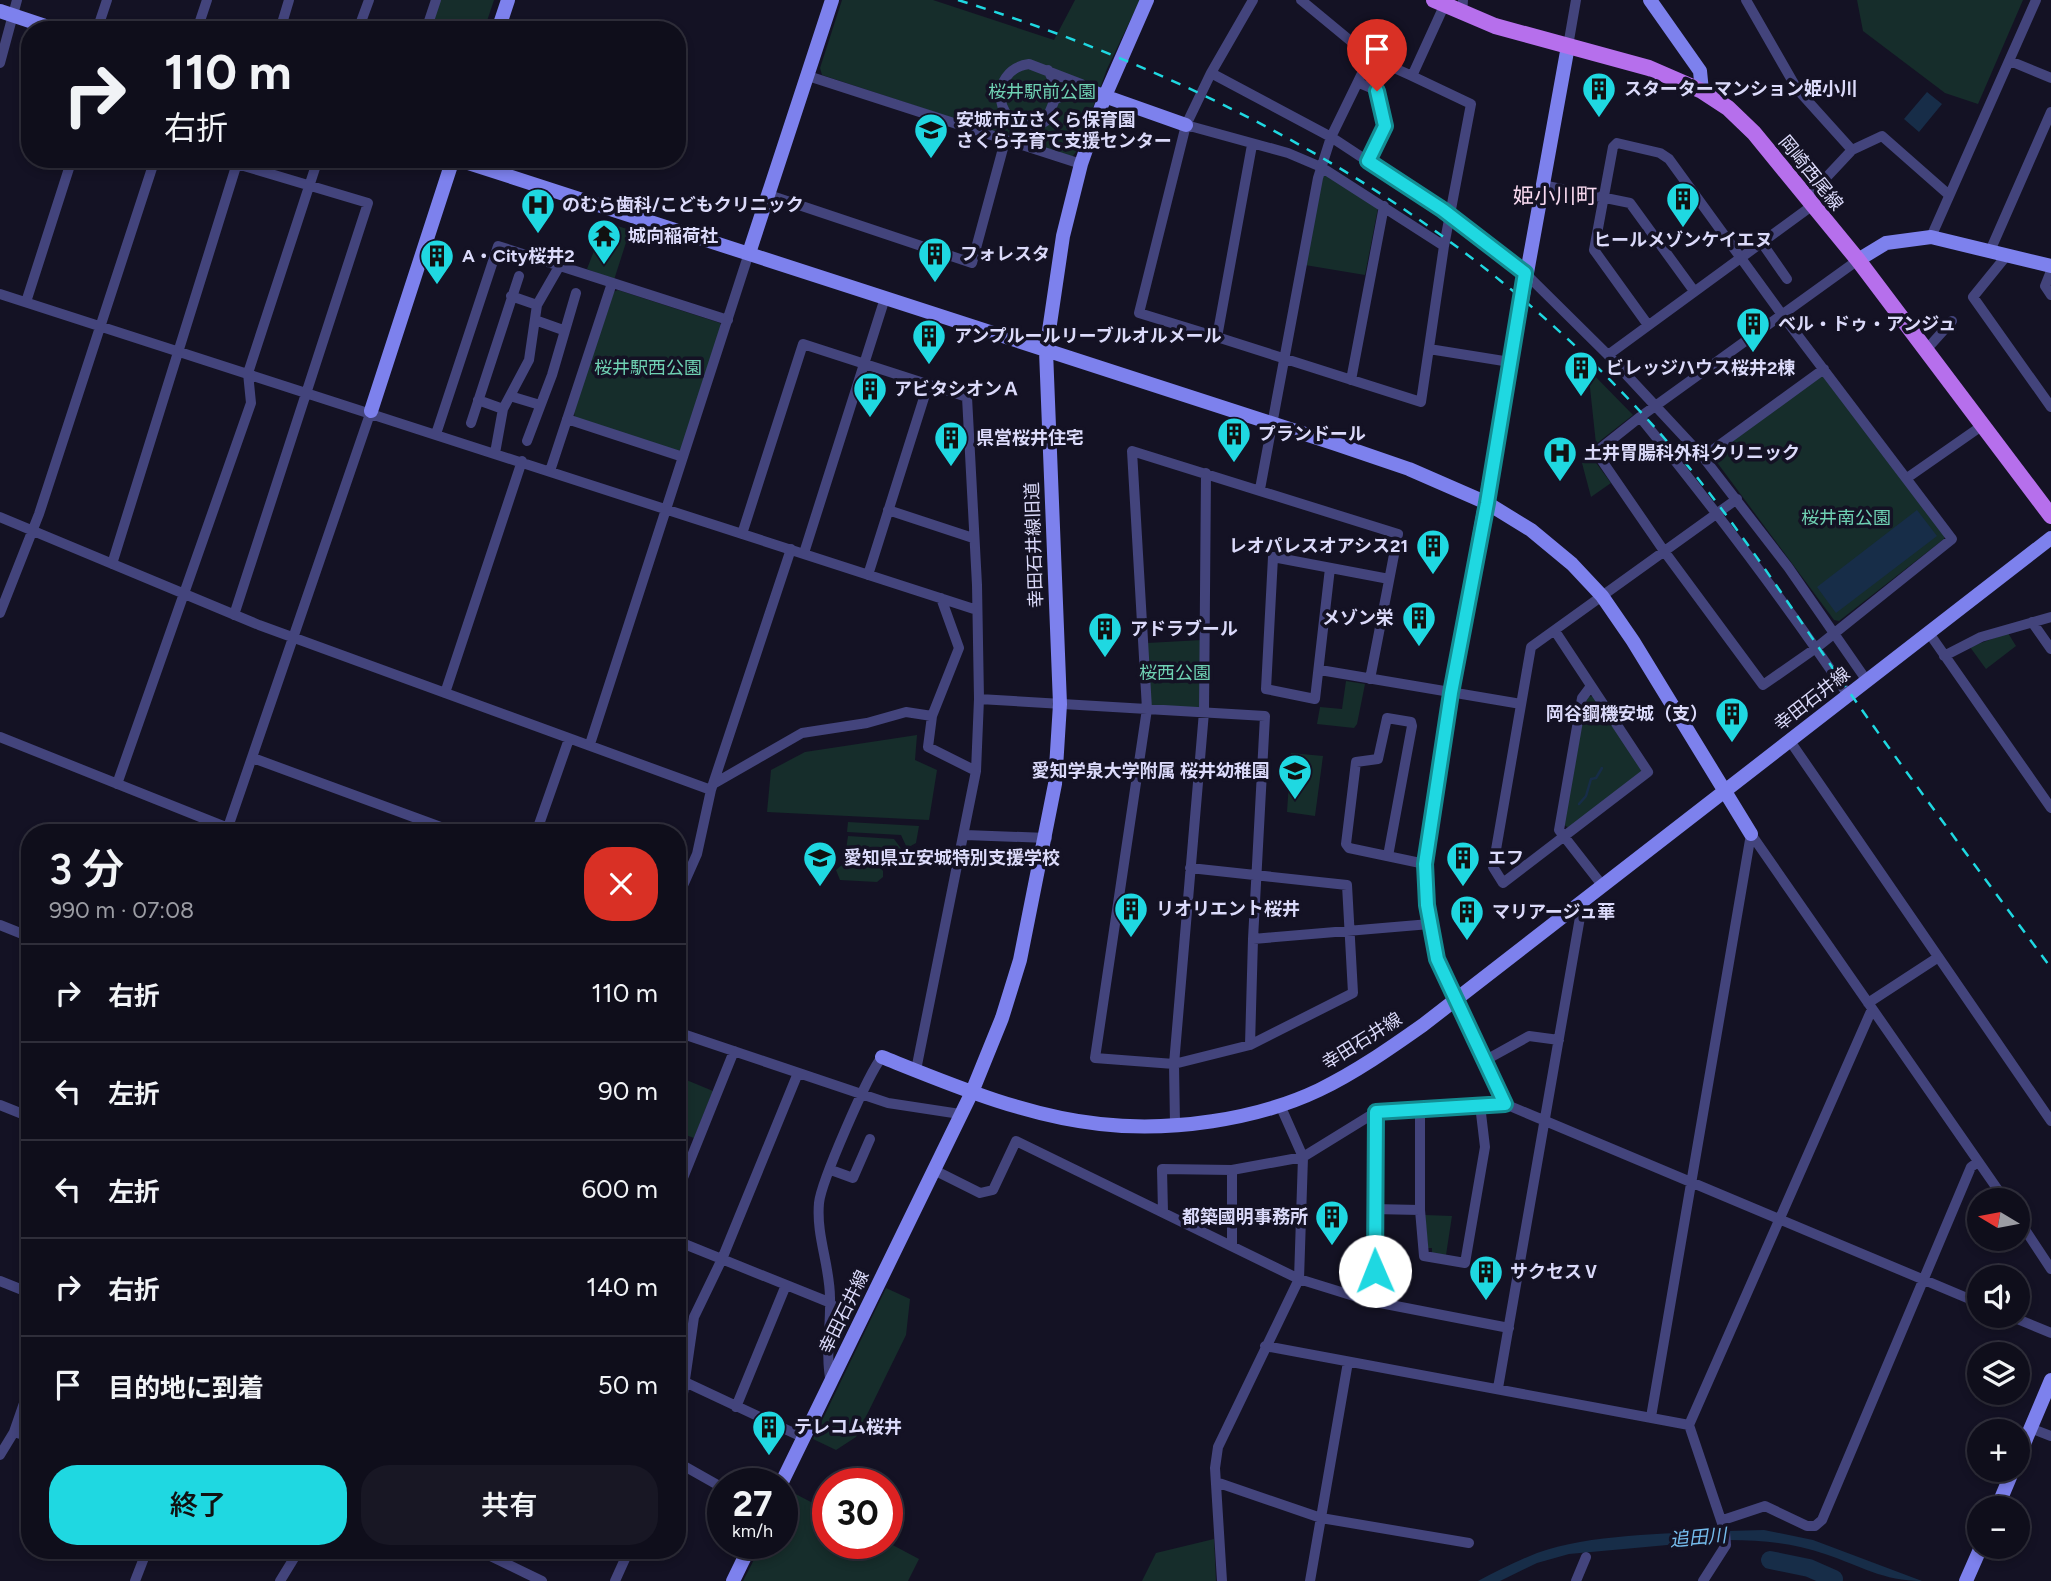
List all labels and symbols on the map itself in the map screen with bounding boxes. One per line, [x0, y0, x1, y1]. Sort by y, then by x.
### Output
pin [1347, 19, 1407, 91]
building icon: スターターマンション姫小川 [1580, 70, 1618, 119]
place label: スターターマンション姫小川 [1624, 78, 1858, 100]
park label: 桜井駅前公園 [988, 81, 1096, 103]
place label: 安城市立さくら保育園 さくら子育て支援センター [956, 109, 1172, 152]
school or university icon: 安城市立さくら保育園 さくら子育て支援センター [912, 111, 950, 160]
street label: 岡崎西尾線 [1774, 131, 1848, 215]
building icon: ヒールメゾンケイエヌ [1664, 180, 1702, 229]
district label: 姫小川町 [1513, 183, 1597, 208]
hospital icon: のむら歯科/こどもクリニック [519, 186, 557, 235]
place label: のむら歯科/こどもクリニック [562, 194, 804, 216]
temple icon: 城向稲荷社 [585, 217, 623, 266]
place label: 城向稲荷社 [628, 225, 718, 247]
place label: ヒールメゾンケイエヌ [1593, 229, 1773, 251]
building icon: フォレスタ [916, 235, 954, 284]
building icon: A・City桜井2 [418, 237, 456, 286]
place label: フォレスタ [960, 243, 1050, 265]
place label: A・City桜井2 [462, 245, 575, 267]
building icon: ベル・ドゥ・アンジュ [1734, 305, 1772, 354]
place label: ベル・ドゥ・アンジュ [1778, 313, 1956, 335]
building icon: アンプルールリーブルオルメール [910, 317, 948, 366]
place label: アンプルールリーブルオルメール [954, 325, 1222, 347]
building icon: ビレッジハウス桜井2棟 [1562, 349, 1600, 398]
park label: 桜井駅西公園 [594, 357, 702, 379]
place label: ビレッジハウス桜井2棟 [1606, 357, 1795, 379]
building icon: アビタシオンＡ [851, 370, 889, 419]
place label: アビタシオンＡ [894, 378, 1020, 400]
building icon: プランドール [1215, 415, 1253, 464]
building icon: 県営桜井住宅 [932, 419, 970, 468]
place label: プランドール [1258, 423, 1366, 445]
place label: 県営桜井住宅 [976, 427, 1084, 449]
hospital icon: 土井胃腸科外科クリニック [1541, 434, 1579, 483]
place label: 土井胃腸科外科クリニック [1584, 442, 1800, 464]
street label: 幸田石井線旧道 [1021, 482, 1047, 608]
park label: 桜井南公園 [1801, 507, 1891, 529]
building icon: レオパレスオアシス21 [1414, 527, 1452, 576]
place label: レオパレスオアシス21 [1229, 535, 1408, 557]
building icon: メゾン栄 [1400, 599, 1438, 648]
place label: メゾン栄 [1322, 607, 1394, 629]
building icon: アドラブール [1086, 610, 1124, 659]
place label: アドラブール [1130, 618, 1238, 640]
park label: 桜西公園 [1139, 662, 1211, 684]
street label: 幸田石井線 [1770, 663, 1854, 735]
building icon: 岡谷鋼機安城（支） [1713, 695, 1751, 744]
place label: 岡谷鋼機安城（支） [1546, 703, 1708, 725]
school or university icon: 愛知学泉大学附属 桜井幼稚園 [1276, 752, 1314, 801]
place label: 愛知学泉大学附属 桜井幼稚園 [1032, 760, 1270, 782]
school or university icon: 愛知県立安城特別支援学校 [801, 839, 839, 888]
building icon: エフ [1444, 839, 1482, 888]
place label: 愛知県立安城特別支援学校 [844, 847, 1060, 869]
place label: エフ [1488, 847, 1524, 869]
building icon: リオリエント桜井 [1112, 890, 1150, 939]
building icon: マリアージュ華 [1448, 893, 1486, 942]
place label: リオリエント桜井 [1156, 898, 1300, 920]
place label: マリアージュ華 [1492, 901, 1615, 923]
street label: 幸田石井線 [1318, 1008, 1406, 1074]
north arrow [1967, 1188, 2030, 1251]
building icon: 都築國明事務所 [1313, 1198, 1351, 1247]
place label: 都築國明事務所 [1182, 1206, 1308, 1228]
position arrow [1338, 1234, 1412, 1308]
building icon: サクセスⅤ [1467, 1253, 1505, 1302]
place label: サクセスⅤ [1510, 1261, 1600, 1283]
street label: 幸田石井線 [814, 1267, 874, 1357]
building icon: テレコム桜井 [750, 1408, 788, 1457]
place label: テレコム桜井 [794, 1416, 902, 1438]
speed limit sign: 30 [812, 1468, 903, 1559]
water label: 追田川 [1669, 1523, 1729, 1551]

